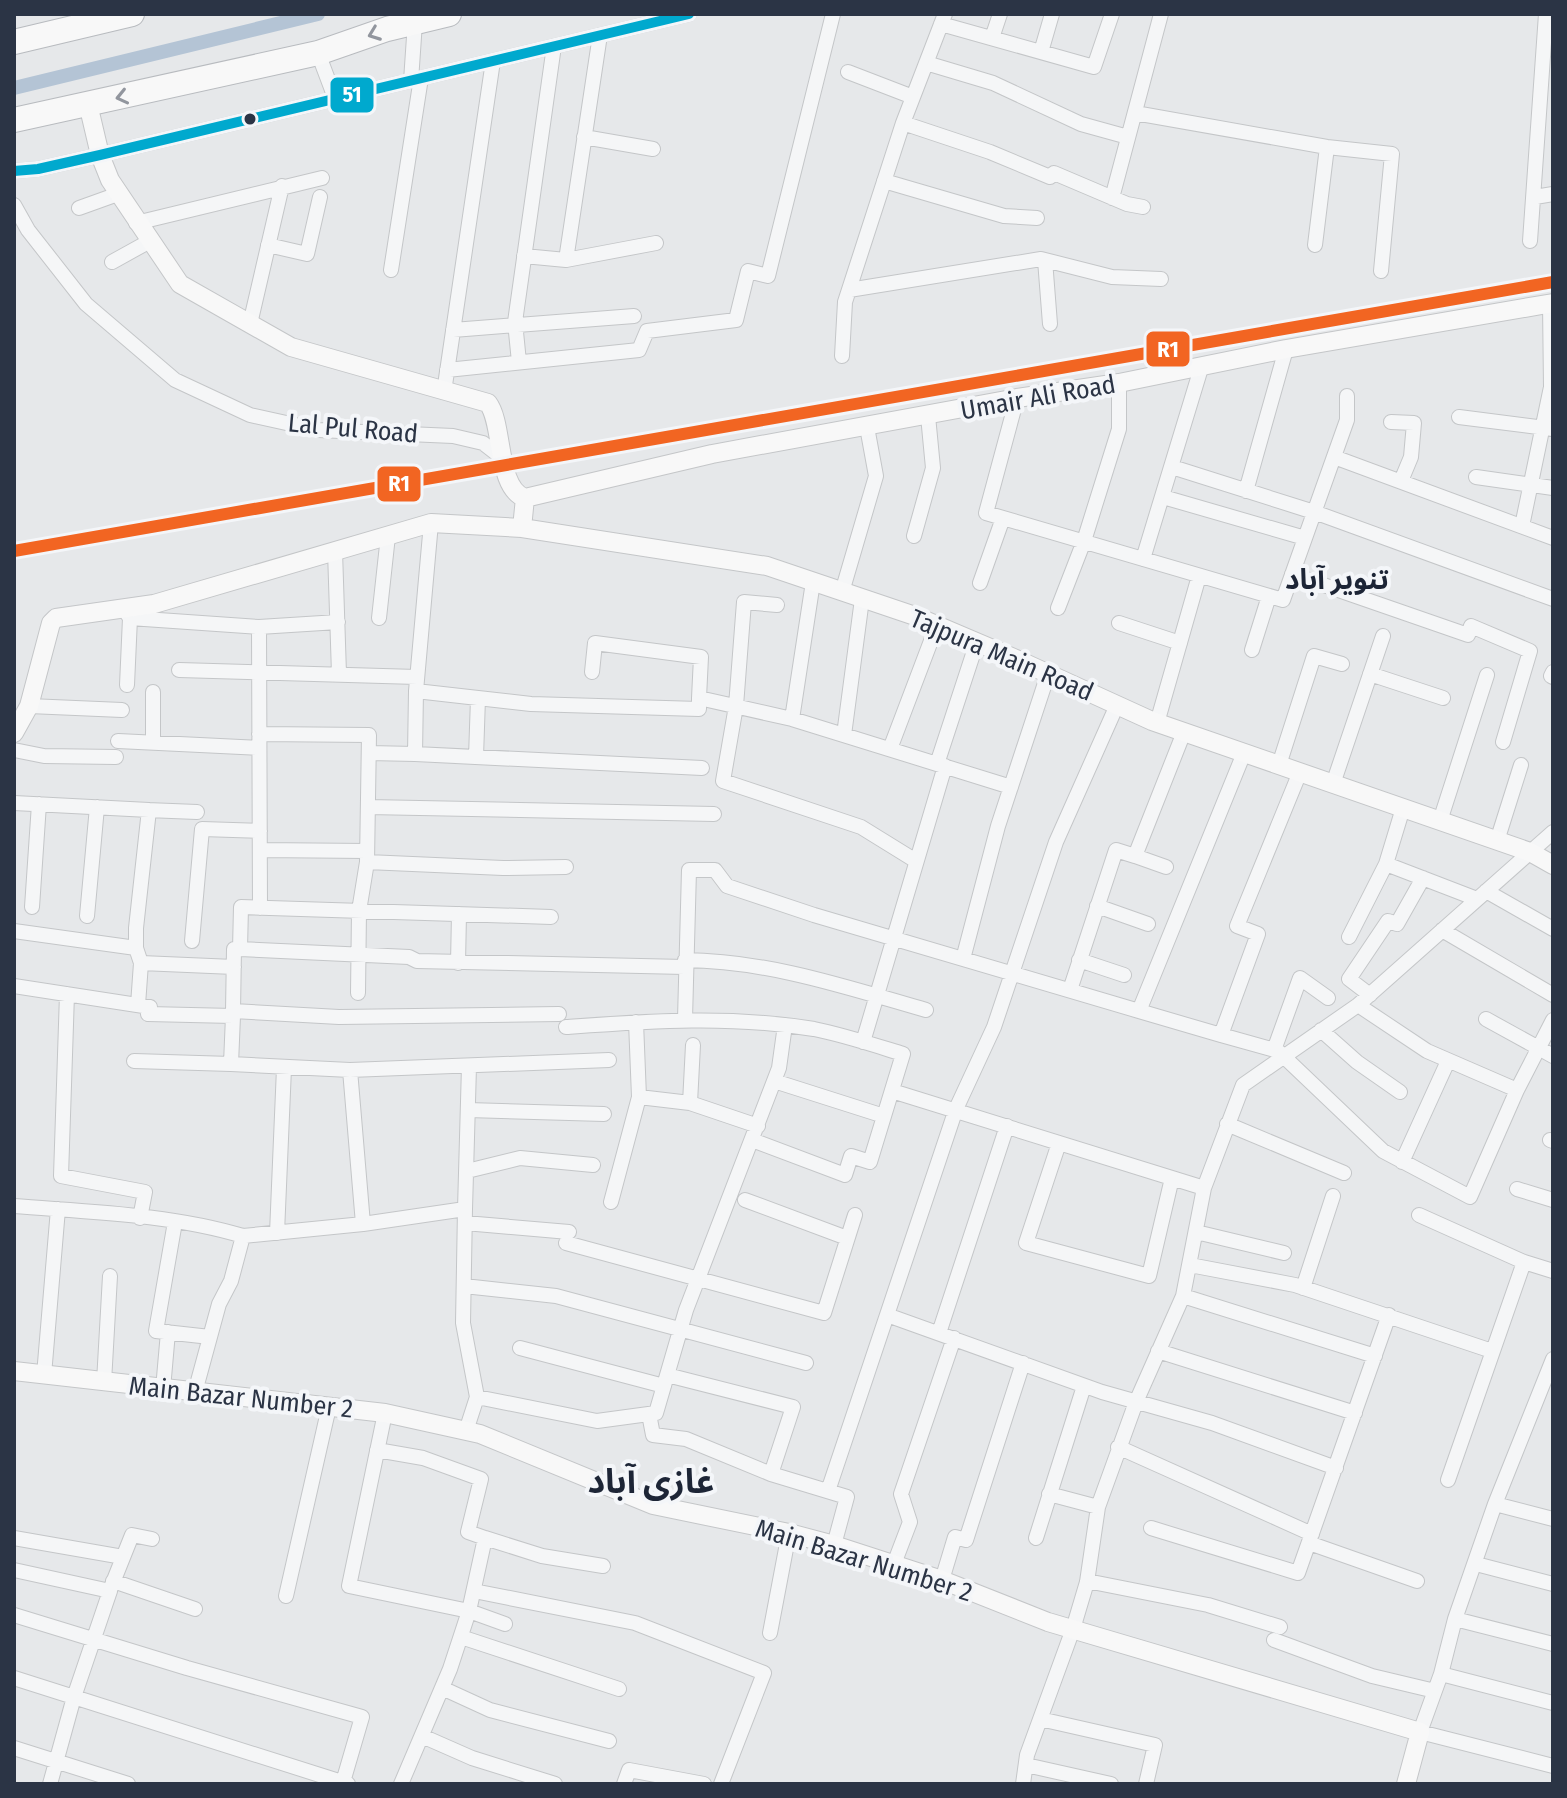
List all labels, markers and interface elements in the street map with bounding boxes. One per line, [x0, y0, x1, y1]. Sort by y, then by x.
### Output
one-way arrow [368, 24, 382, 41]
line badge: 51 [329, 76, 375, 114]
text: 51 [343, 81, 361, 108]
one-way arrow [115, 87, 129, 104]
unlabelled marker [242, 111, 258, 127]
line badge: R1 [1145, 330, 1191, 368]
text: R1 [1157, 336, 1179, 363]
street label: Umair Ali Road [958, 369, 1118, 426]
street label: Lal Pul Road [287, 407, 419, 450]
line badge: R1 [376, 465, 422, 503]
text: R1 [388, 470, 410, 497]
district label: تنویر آباد [1285, 563, 1389, 596]
street label: Tajpura Main Road [906, 603, 1098, 708]
street label: Main Bazar Number 2 [127, 1370, 355, 1425]
district label: غازى آباد [587, 1461, 715, 1502]
street label: Main Bazar Number 2 [752, 1513, 976, 1608]

